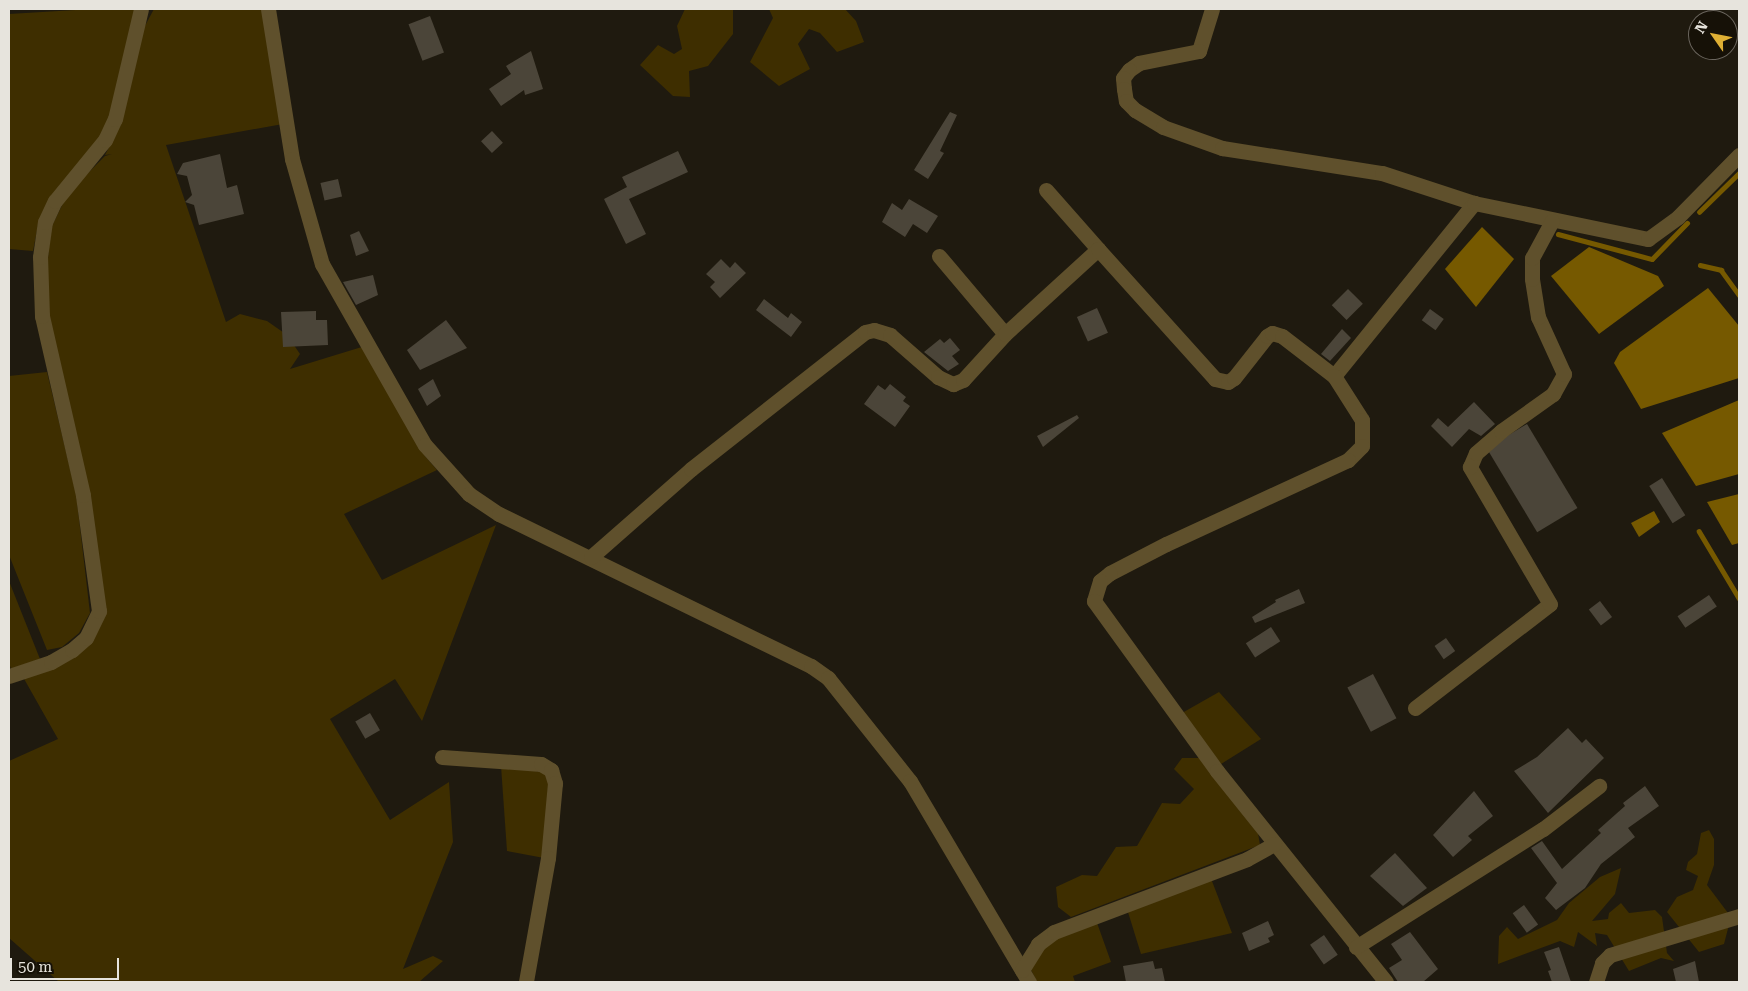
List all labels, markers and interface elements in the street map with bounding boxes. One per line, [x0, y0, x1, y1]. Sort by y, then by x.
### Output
north arrow [1688, 10, 1738, 60]
text: N [1692, 18, 1711, 36]
scale bar [12, 948, 121, 980]
text: 50 m [18, 958, 52, 976]

